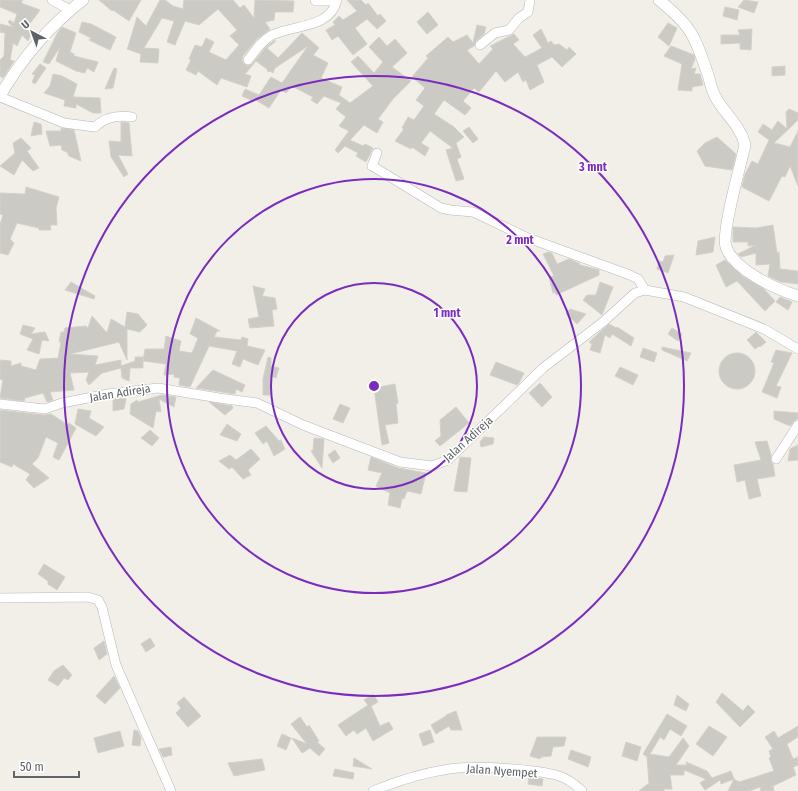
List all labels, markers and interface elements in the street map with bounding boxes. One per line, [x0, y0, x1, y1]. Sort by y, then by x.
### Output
north arrow [12, 12, 52, 52]
text: U [19, 18, 32, 32]
text: 3 mnt [578, 160, 608, 174]
text: 2 mnt [505, 233, 535, 247]
text: 1 mnt [433, 306, 461, 320]
centre of rings [367, 379, 381, 393]
street label: Jalan Adireja [88, 381, 152, 405]
street label: Jalan Adireja [440, 413, 496, 465]
scale bar [14, 753, 79, 779]
text: 50 m [20, 760, 44, 774]
street label: Jalan Nyempet [466, 762, 538, 780]

